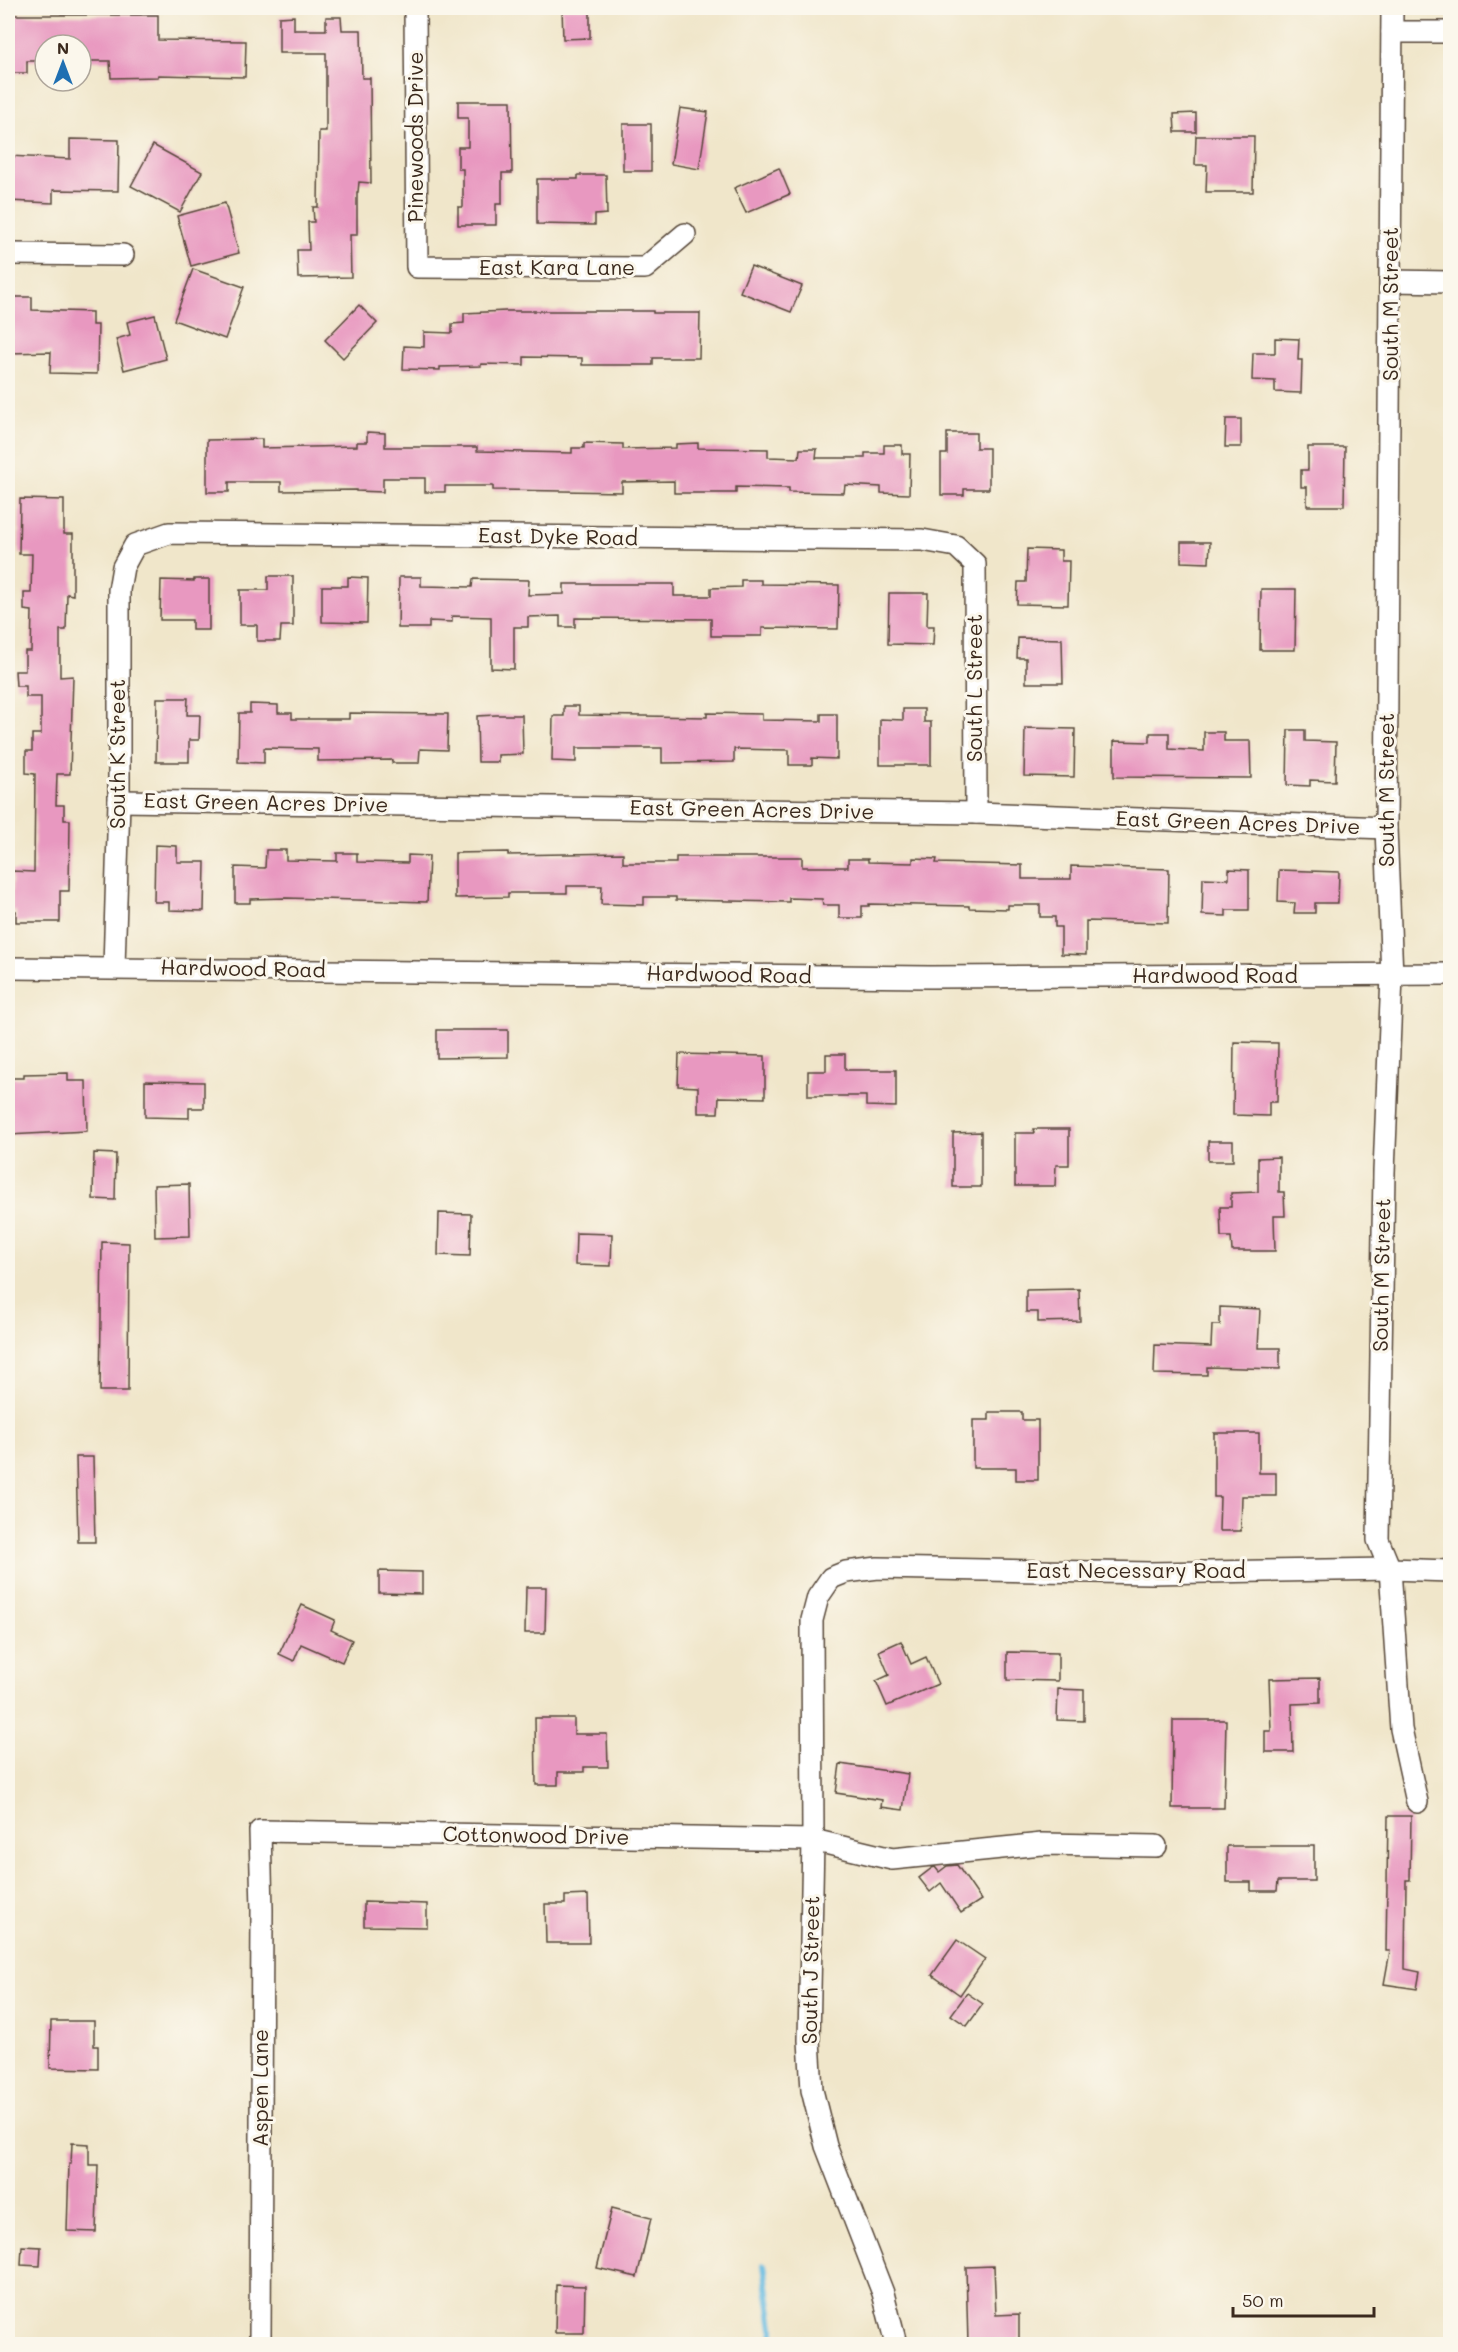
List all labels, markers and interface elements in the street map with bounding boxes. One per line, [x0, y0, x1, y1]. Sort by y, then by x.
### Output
north arrow [33, 33, 93, 93]
text: N [57, 37, 69, 58]
street label: Pinewoods Drive [401, 52, 428, 222]
street label: South M Street [1376, 227, 1403, 381]
street label: East Kara Lane [479, 253, 635, 280]
street label: East Dyke Road [478, 521, 638, 550]
street label: South L Street [960, 614, 987, 762]
street label: South K Street [103, 679, 130, 829]
street label: South M Street [1372, 713, 1399, 867]
street label: East Green Acres Drive [144, 786, 389, 817]
street label: East Green Acres Drive [630, 793, 875, 824]
street label: East Green Acres Drive [1115, 804, 1361, 839]
street label: Hardwood Road [160, 953, 326, 982]
street label: Hardwood Road [646, 959, 812, 988]
street label: Hardwood Road [1132, 961, 1298, 988]
street label: South M Street [1366, 1198, 1395, 1352]
street label: East Necessary Road [1026, 1556, 1246, 1583]
street label: Cottonwood Drive [442, 1819, 630, 1850]
street label: South J Street [795, 1895, 824, 2045]
street label: Aspen Lane [246, 2029, 273, 2147]
scale bar [1233, 2280, 1374, 2318]
text: 50 m [1242, 2288, 1284, 2312]

